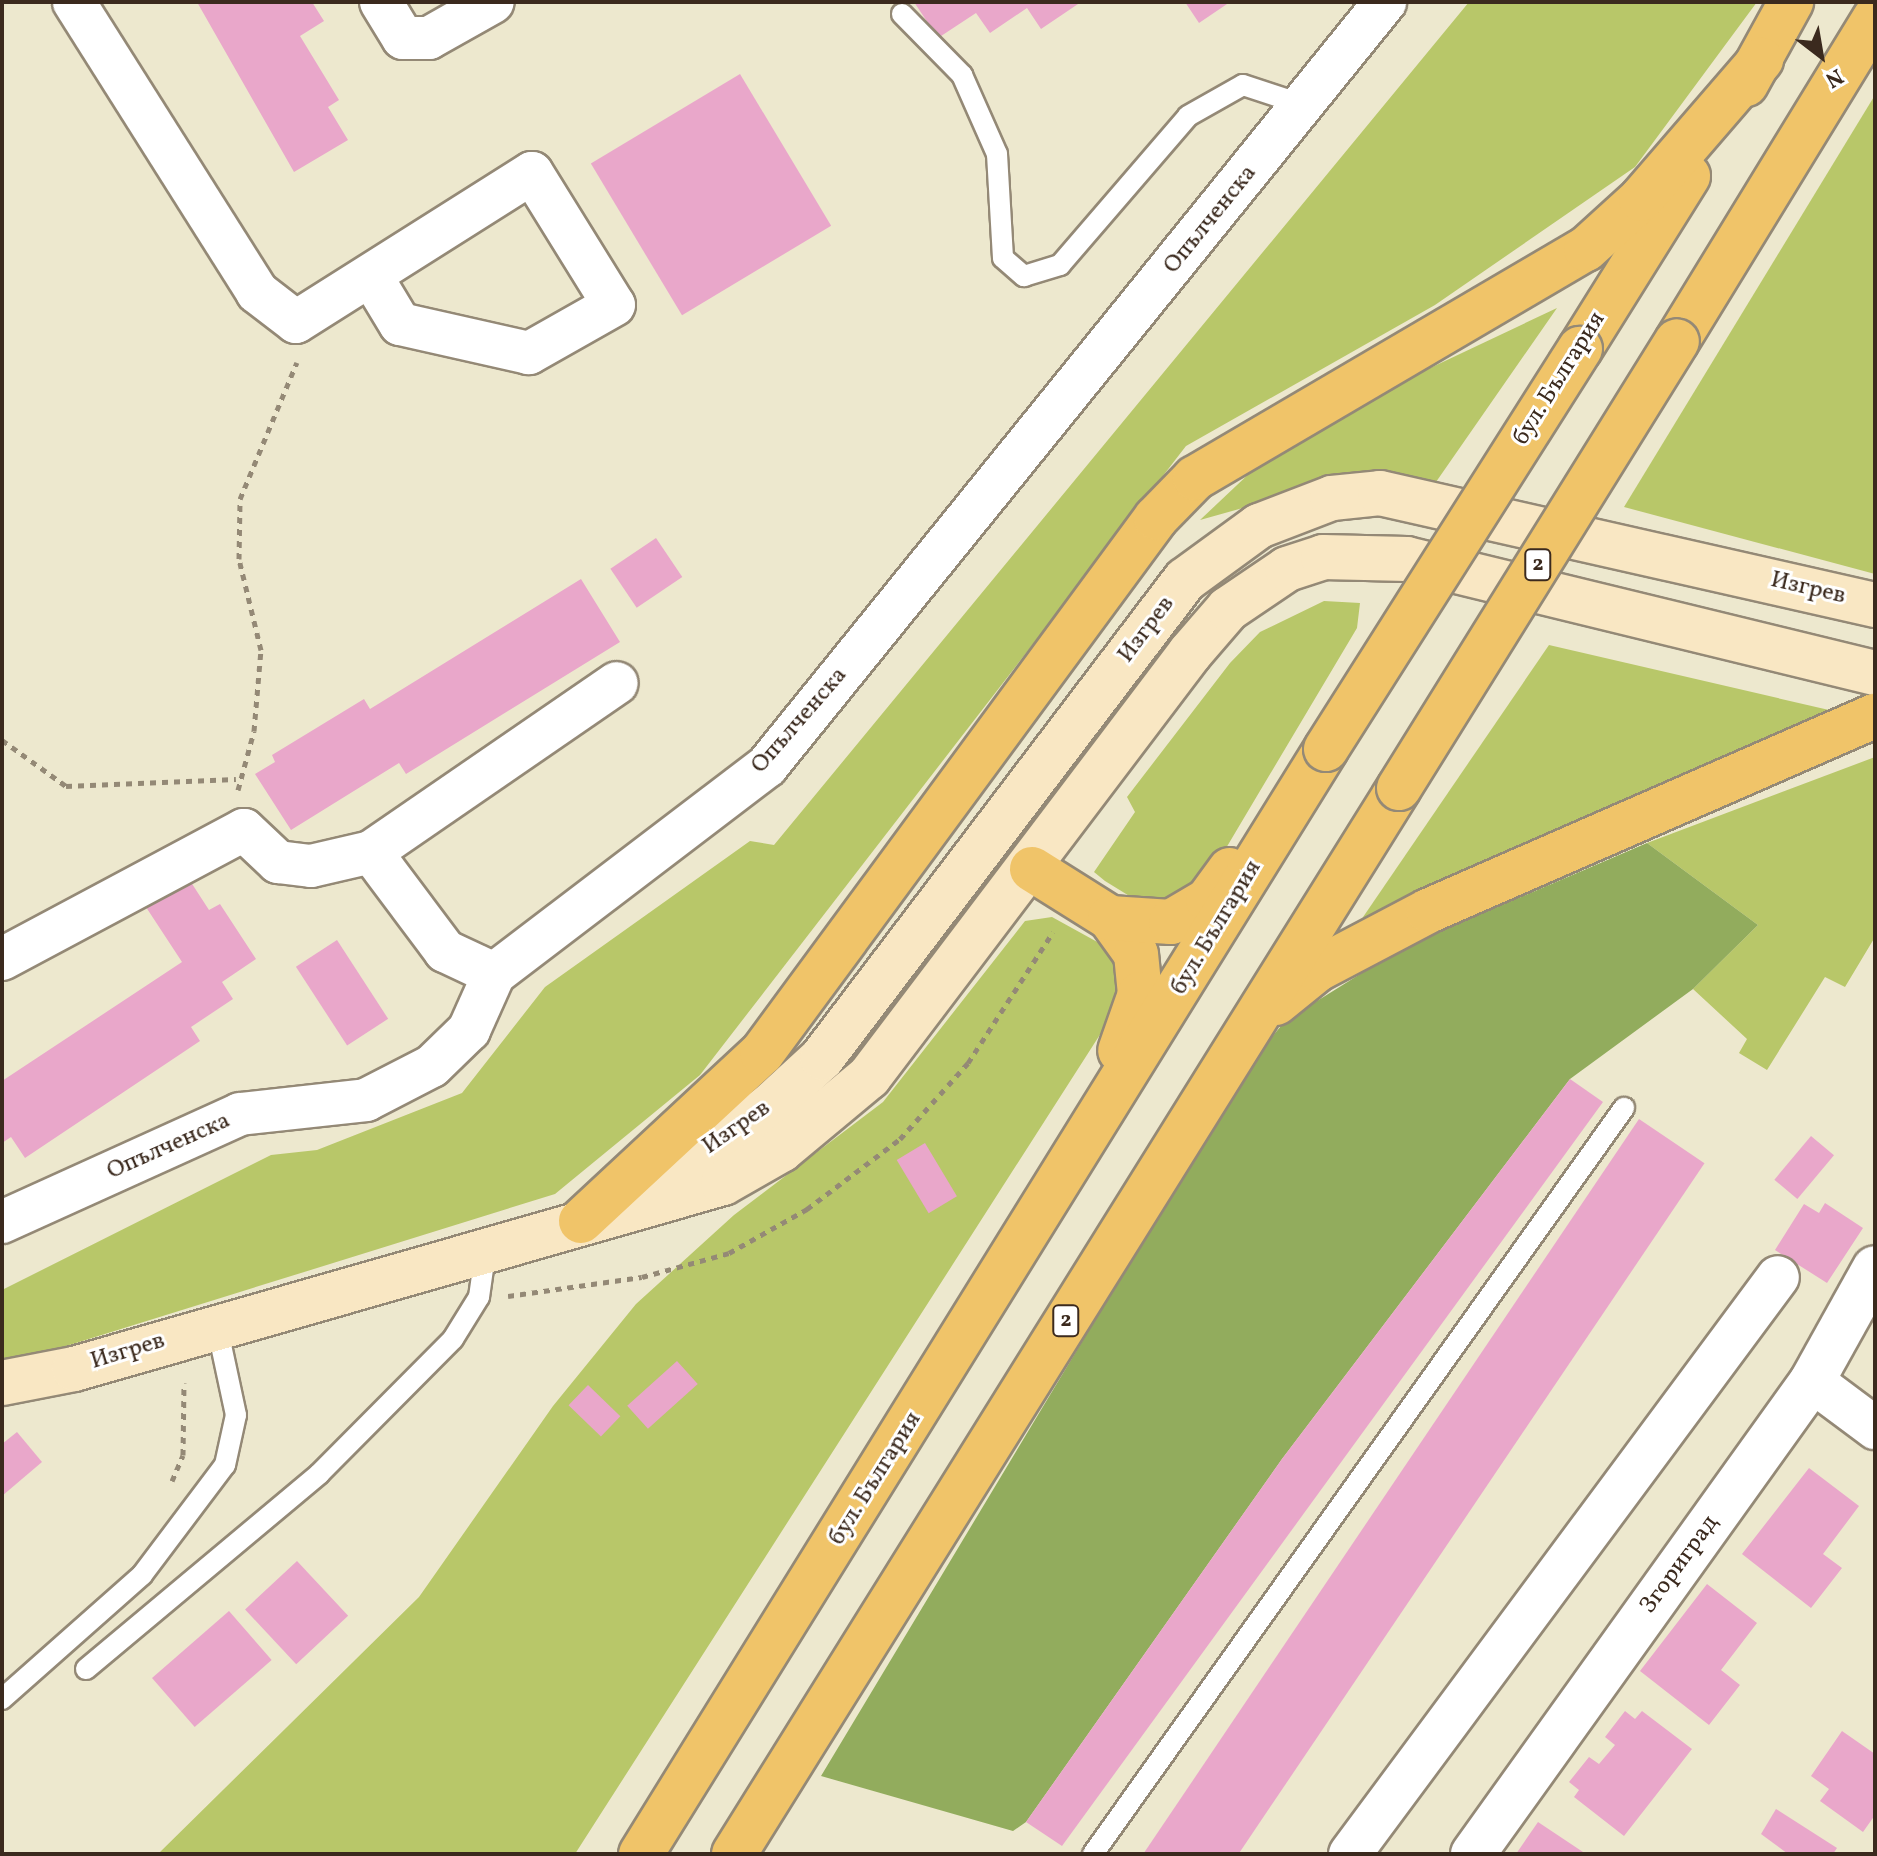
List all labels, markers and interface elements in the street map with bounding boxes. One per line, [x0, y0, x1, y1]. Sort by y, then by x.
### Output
north arrow [1781, 16, 1861, 96]
text: N [1819, 60, 1848, 94]
street label: Опълченска [1158, 160, 1264, 280]
street label: бул. България [1508, 307, 1612, 451]
road number: 2 [1524, 547, 1552, 583]
street label: Изгрев [1768, 566, 1848, 612]
street label: Изгрев [1113, 591, 1181, 669]
street label: Опълченска [746, 662, 854, 780]
street label: бул. България [1166, 856, 1268, 1000]
street label: Изгрев [698, 1094, 776, 1162]
street label: Опълченска [103, 1107, 235, 1187]
road number: 2 [1052, 1303, 1080, 1339]
street label: Изгрев [87, 1327, 169, 1377]
street label: бул. България [824, 1407, 928, 1551]
street label: Згориград [1635, 1510, 1725, 1620]

